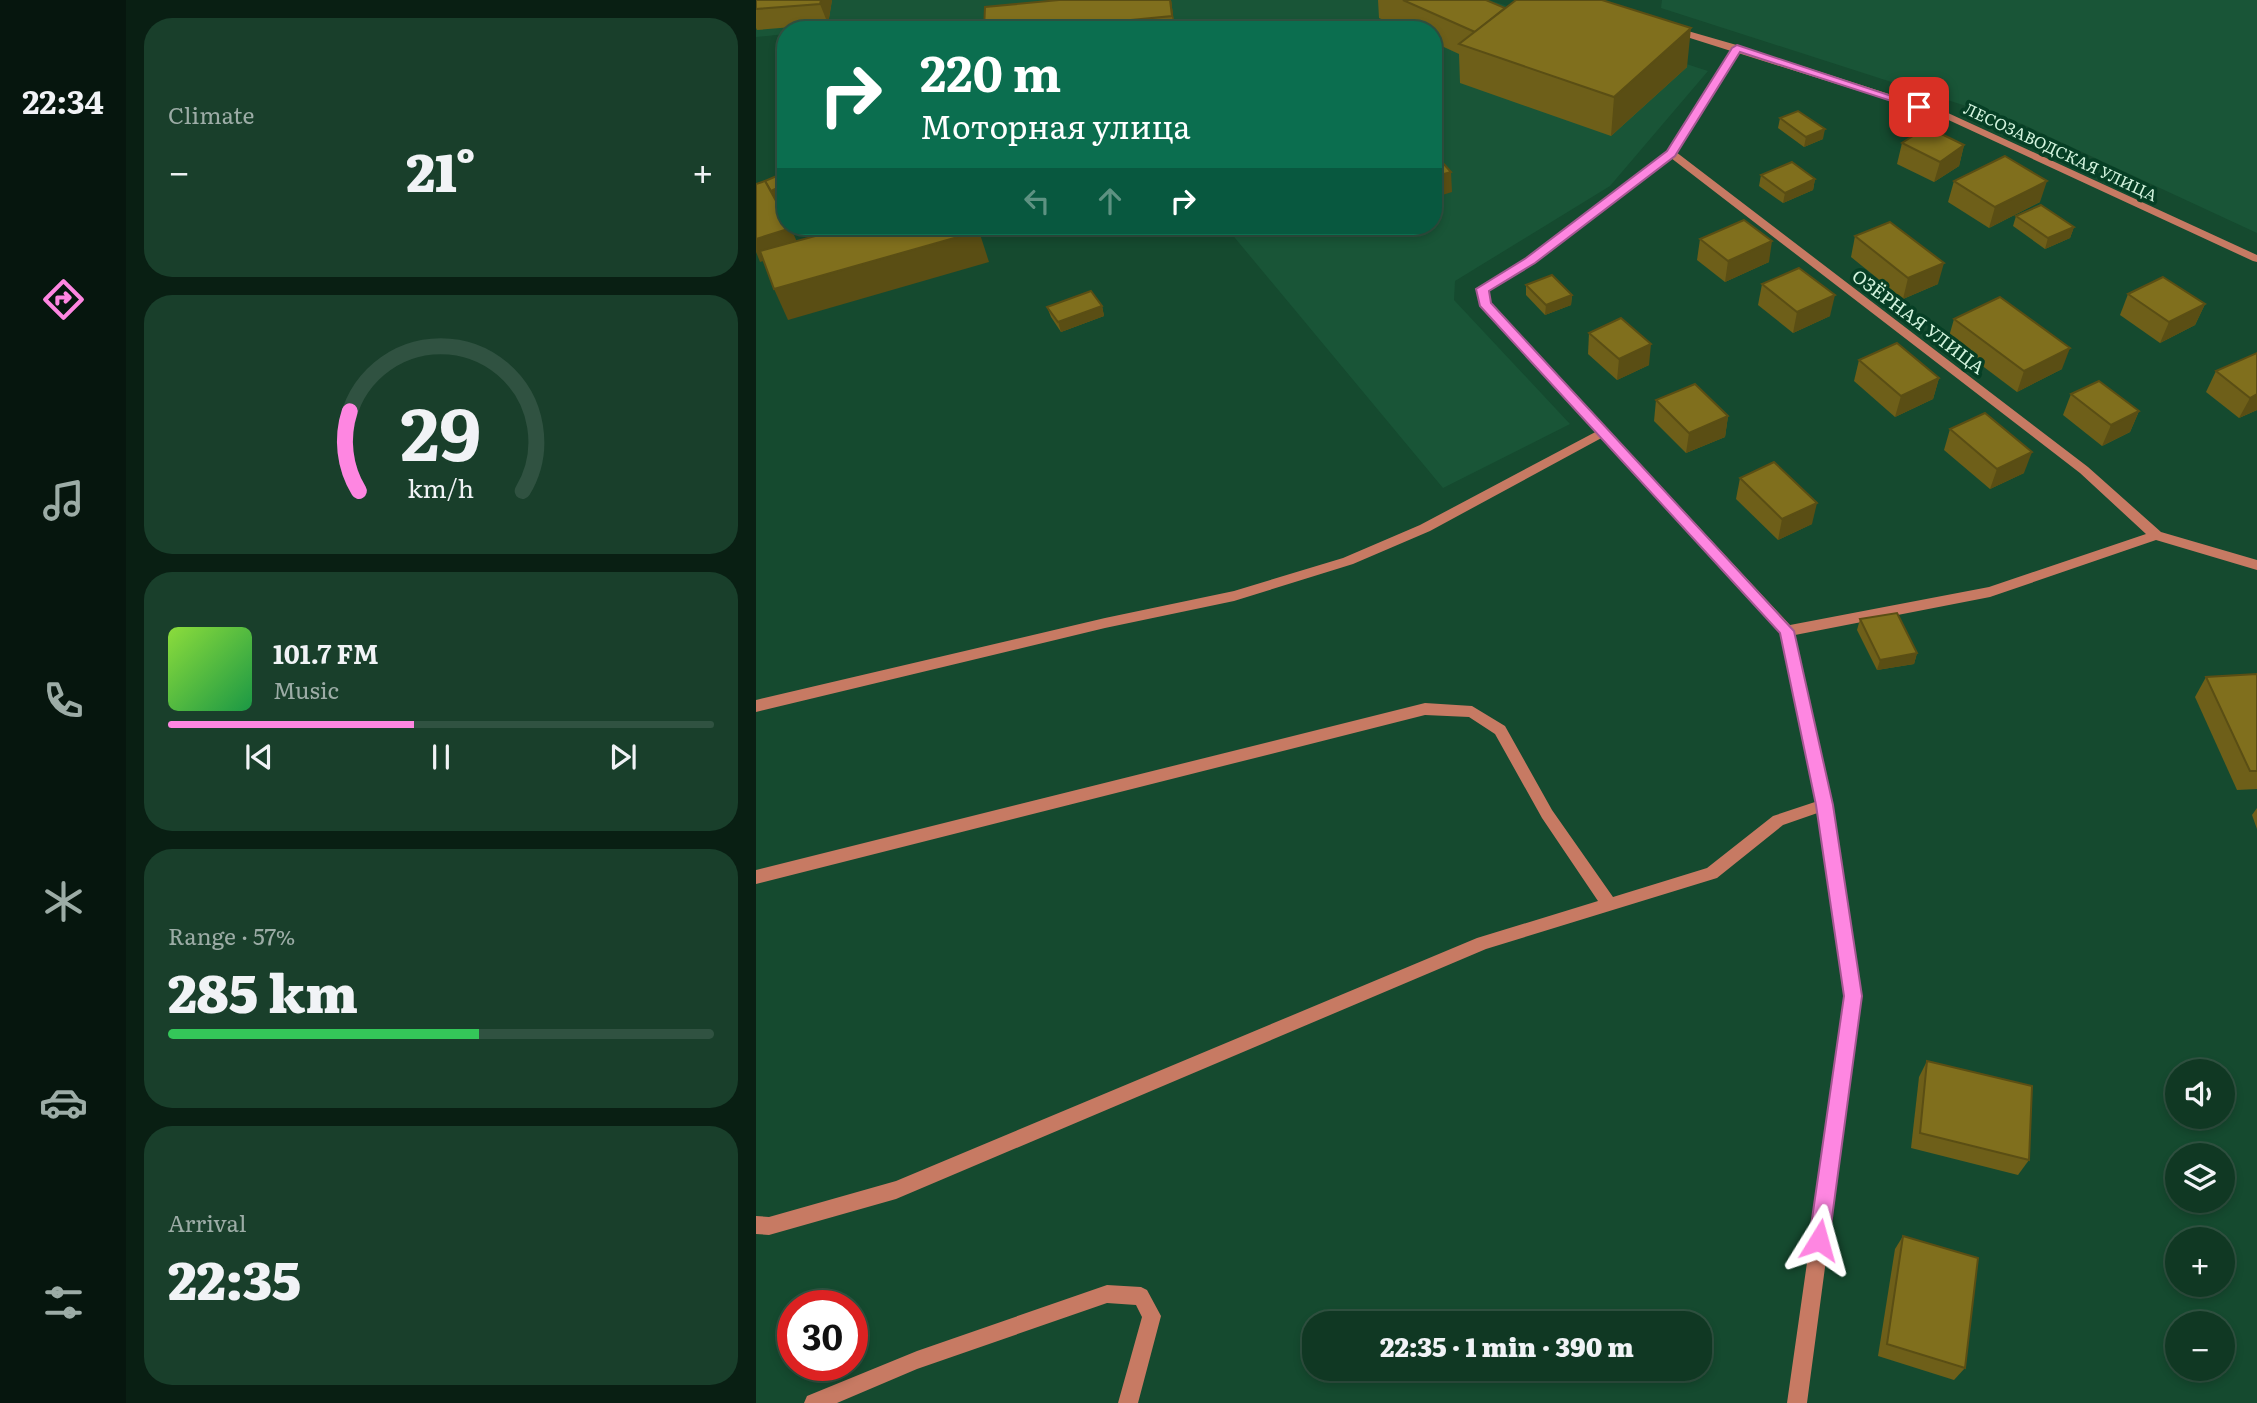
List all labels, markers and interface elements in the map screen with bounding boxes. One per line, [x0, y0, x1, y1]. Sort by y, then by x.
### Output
text: 220 m [920, 34, 1061, 107]
icon: right [805, 49, 896, 140]
text: 22:34 [22, 76, 104, 124]
pin [1889, 77, 1949, 137]
icon: arrive [1900, 88, 1938, 126]
street label: ЛЕСОЗАВОДСКАЯ УЛИЦА [1960, 96, 2162, 207]
text: Climate [168, 97, 254, 131]
text: Моторная улица [920, 101, 1191, 149]
text: 21° [406, 131, 476, 208]
text: − [168, 141, 190, 198]
text: + [692, 141, 714, 198]
icon: left [1018, 182, 1056, 220]
icon: ahead [1091, 182, 1129, 220]
icon: right [1164, 182, 1202, 220]
street label: ОЗЁРНАЯ УЛИЦА [1847, 262, 1991, 380]
icon: directions [39, 275, 88, 324]
text: 29 [400, 375, 482, 483]
text: km/h [408, 468, 474, 505]
icon: music [39, 476, 88, 525]
text: 101.7 FM [273, 633, 379, 672]
text: Music [273, 672, 339, 706]
icon: phone [39, 676, 88, 725]
icon: previous [240, 738, 278, 776]
icon: pause [422, 738, 460, 776]
icon: next [604, 738, 642, 776]
icon: climate [39, 877, 88, 926]
text: Range · 57% [168, 918, 295, 952]
text: 285 km [168, 952, 358, 1029]
map controls [2165, 1059, 2235, 1381]
button: sound [2165, 1059, 2235, 1129]
icon: car [39, 1078, 88, 1127]
button: layers [2165, 1143, 2235, 1213]
position arrow [1782, 1203, 1856, 1277]
text: Arrival [168, 1205, 247, 1239]
button: + [2165, 1227, 2235, 1297]
text: 22:35 [168, 1239, 301, 1316]
icon: filters [39, 1278, 88, 1327]
speed limit sign: 30 [777, 1290, 868, 1381]
button: − [2165, 1311, 2235, 1381]
text: 22:35 · 1 min · 390 m [1380, 1326, 1634, 1365]

